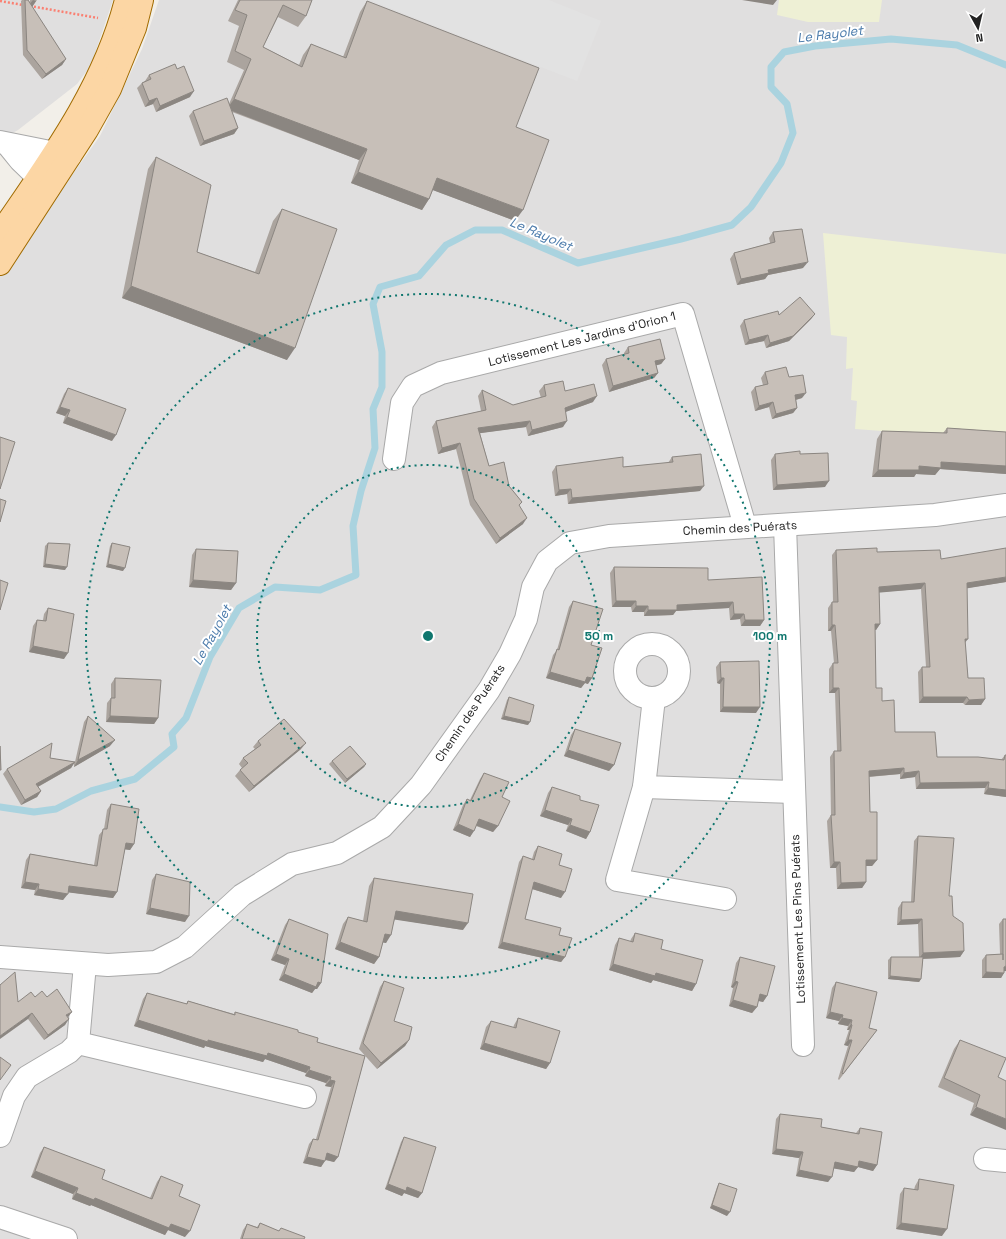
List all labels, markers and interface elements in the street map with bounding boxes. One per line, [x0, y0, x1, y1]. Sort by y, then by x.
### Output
north arrow [958, 8, 998, 48]
water label: Le Rayolet [796, 21, 865, 46]
text: N [975, 30, 984, 45]
water label: Le Rayolet [507, 213, 576, 255]
street label: Lotissement Les Jardins d'Orion 1 [487, 308, 677, 370]
street label: Chemin des Puérats [682, 517, 798, 539]
water label: Le Rayolet [189, 601, 236, 668]
text: 50 m [585, 628, 613, 644]
text: 100 m [753, 628, 787, 644]
centre of rings [421, 629, 435, 643]
street label: Chemin des Puérats [431, 661, 509, 765]
street label: Lotissement Les Pins Puérats [787, 834, 809, 1004]

